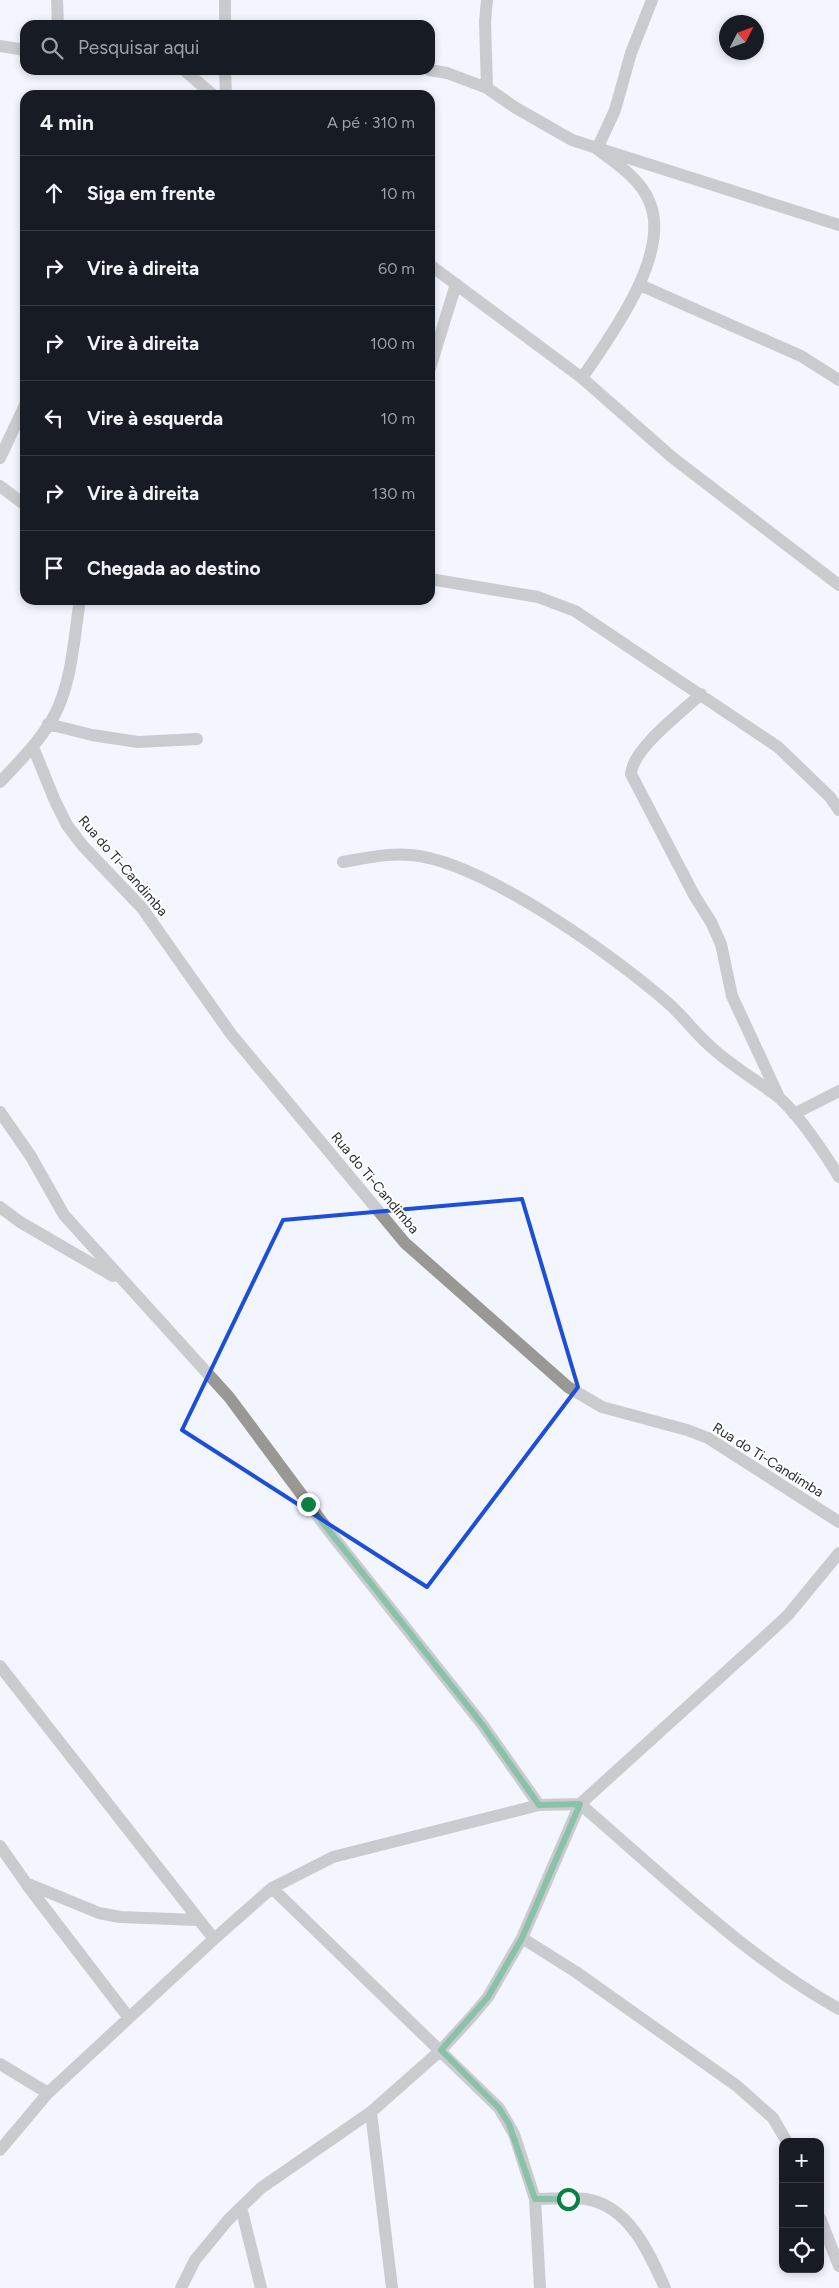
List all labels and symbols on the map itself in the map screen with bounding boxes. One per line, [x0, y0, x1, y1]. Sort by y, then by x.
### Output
north arrow [719, 15, 764, 60]
street label: Rua do Ti-Candimba [75, 812, 171, 920]
street label: Rua do Ti-Candimba [328, 1129, 422, 1237]
street label: Rua do Ti-Candimba [709, 1419, 827, 1501]
route end [297, 1493, 320, 1516]
route start [557, 2188, 580, 2211]

